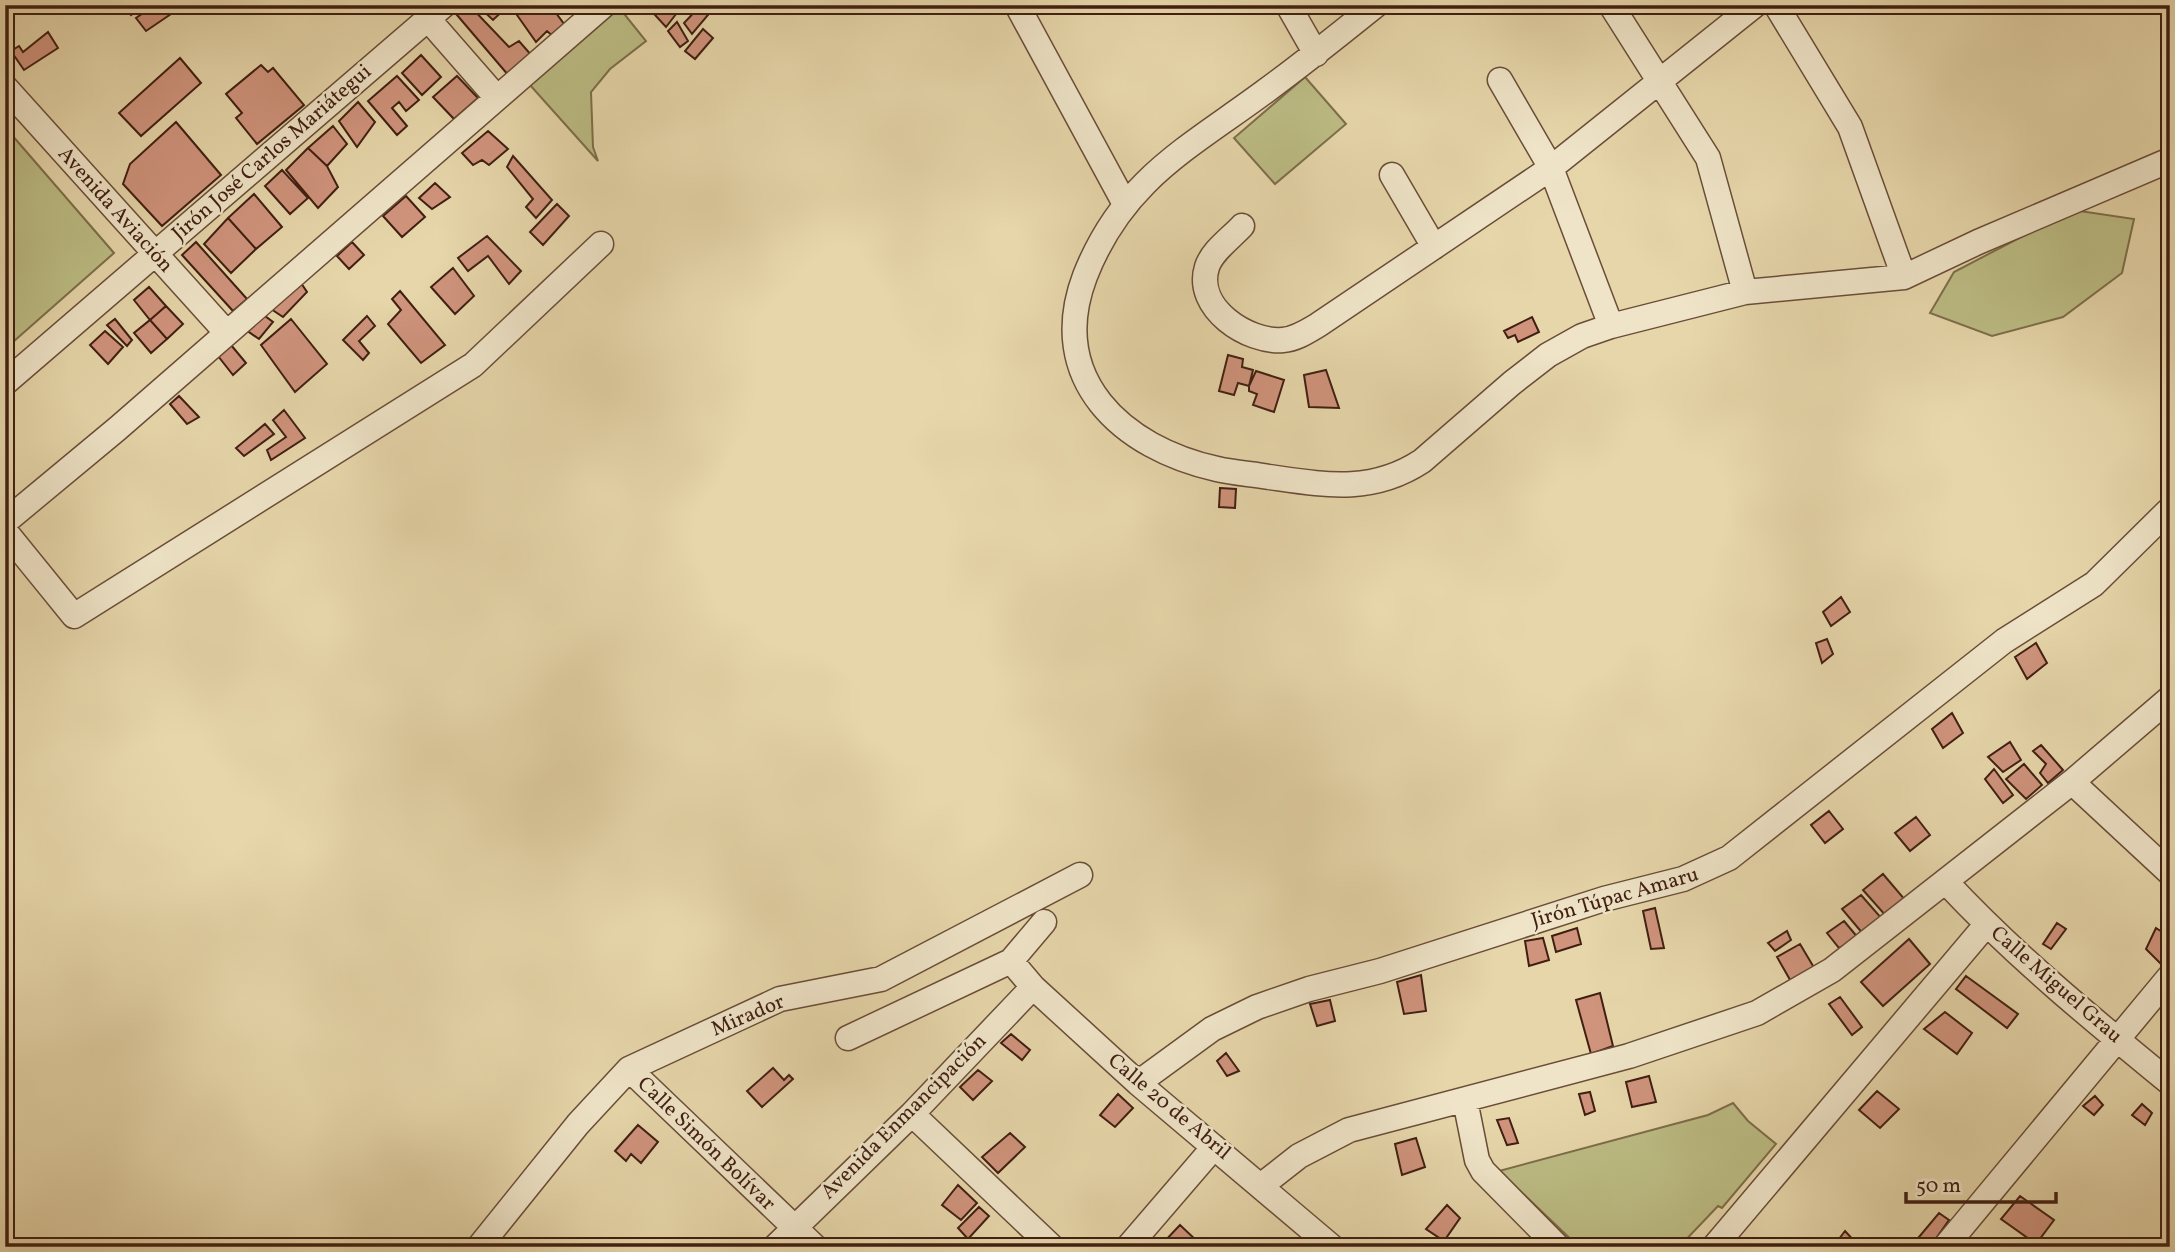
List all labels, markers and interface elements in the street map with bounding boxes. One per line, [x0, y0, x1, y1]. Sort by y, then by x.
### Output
street label: Jirón José Carlos Mariátegui [166, 58, 378, 248]
street label: Avenida Aviación [51, 141, 179, 279]
street label: Jirón Túpac Amaru [1528, 860, 1702, 936]
street label: Calle Miguel Grau [1984, 920, 2128, 1050]
street label: Mirador [707, 988, 789, 1044]
street label: Avenida Enmancipación [815, 1028, 993, 1206]
street label: Calle 20 de Abril [1101, 1047, 1237, 1167]
street label: Calle Simón Bolívar [630, 1070, 782, 1218]
scale bar [1906, 1161, 2056, 1205]
text: 50 m [1916, 1172, 1961, 1201]

